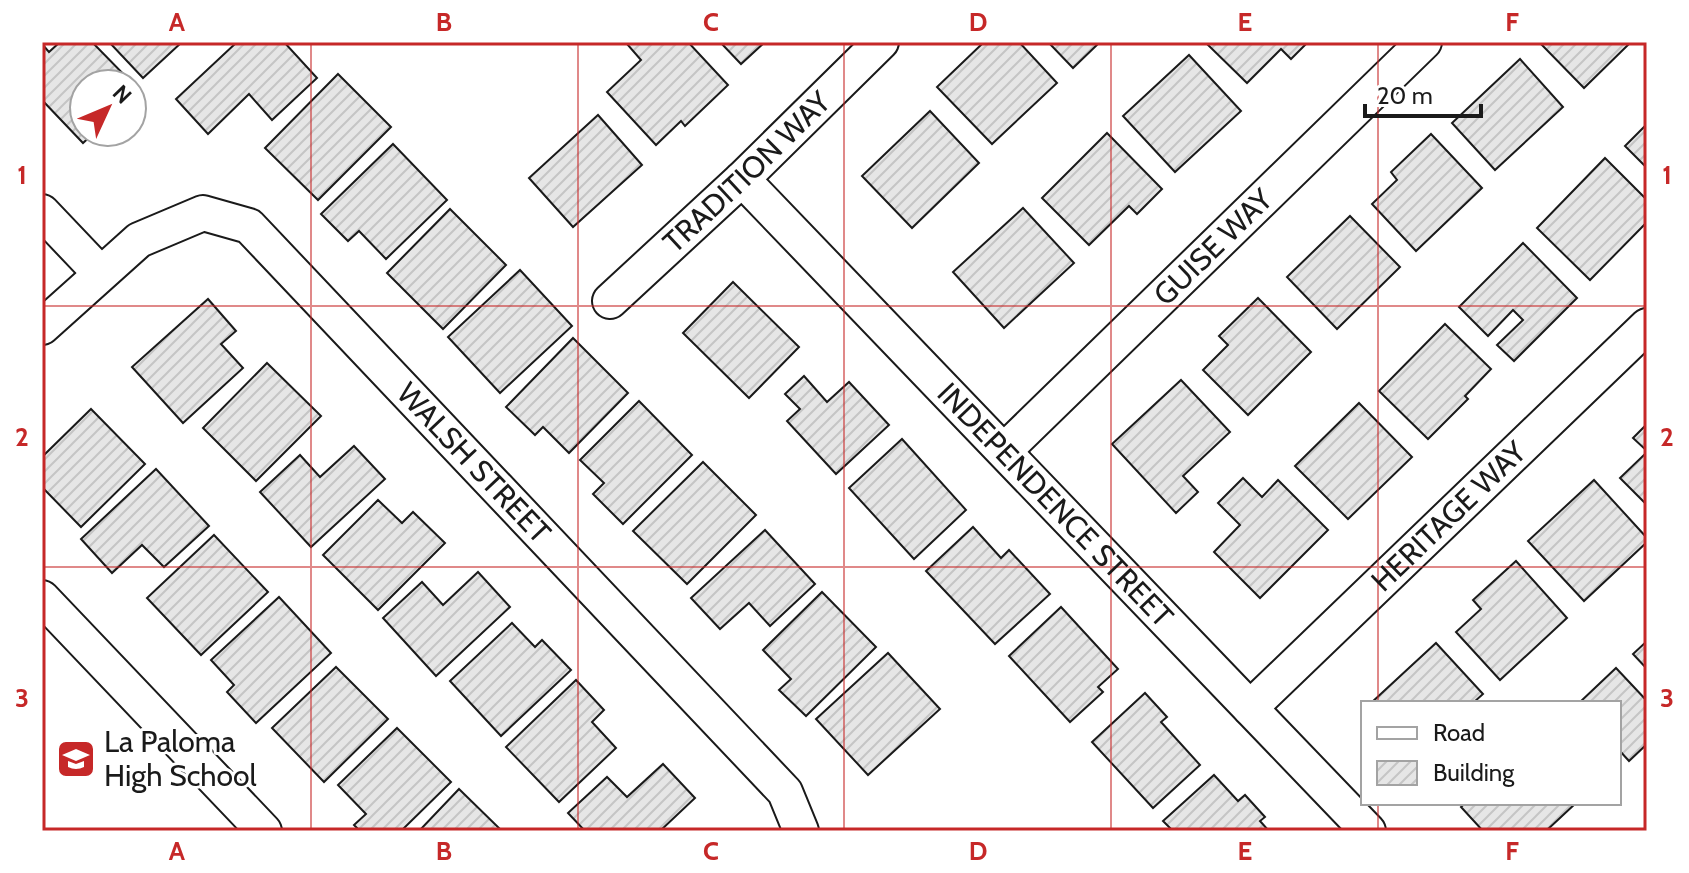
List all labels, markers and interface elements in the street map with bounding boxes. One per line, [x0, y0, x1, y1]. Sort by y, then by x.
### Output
text: A [169, 6, 186, 38]
text: B [436, 6, 452, 38]
text: C [703, 6, 719, 38]
text: D [969, 6, 987, 38]
text: E [1238, 6, 1252, 38]
text: F [1505, 6, 1519, 38]
north arrow [68, 68, 148, 148]
scale bar [1365, 68, 1481, 118]
text: N [107, 79, 137, 109]
text: 20 m [1377, 81, 1433, 110]
street label: TRADITION WAY [655, 83, 839, 260]
text: 1 [17, 159, 27, 191]
text: 1 [1662, 159, 1672, 191]
street label: GUISE WAY [1146, 180, 1281, 313]
street label: WALSH STREET [389, 375, 558, 551]
street label: INDEPENDENCE STREET [930, 375, 1181, 635]
text: 2 [15, 421, 29, 453]
text: 2 [1660, 421, 1674, 453]
street label: HERITAGE WAY [1363, 433, 1534, 599]
text: 3 [15, 682, 29, 714]
text: 3 [1660, 682, 1674, 714]
legend [1361, 701, 1621, 805]
text: Road [1433, 718, 1485, 747]
place label: La Paloma High School [104, 723, 257, 794]
school or university icon: La Paloma High School [55, 738, 97, 780]
text: Building [1433, 758, 1515, 787]
text: A [169, 835, 186, 867]
text: B [436, 835, 452, 867]
text: C [703, 835, 719, 867]
text: D [969, 835, 987, 867]
text: E [1238, 835, 1252, 867]
text: F [1505, 835, 1519, 867]

